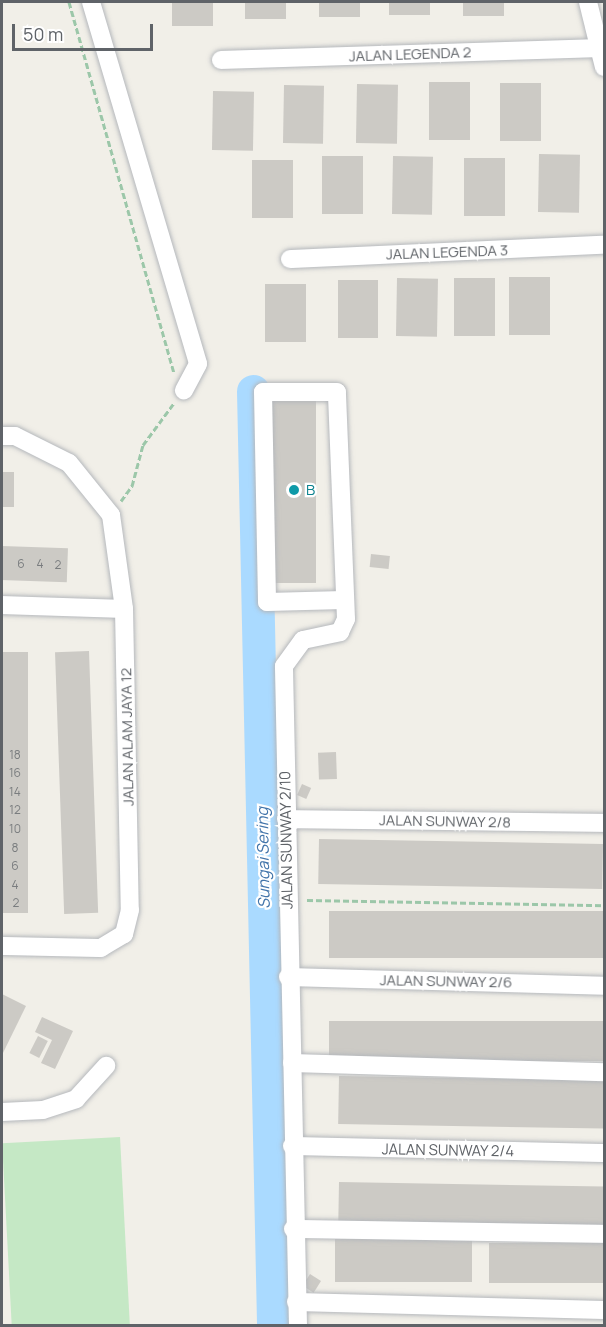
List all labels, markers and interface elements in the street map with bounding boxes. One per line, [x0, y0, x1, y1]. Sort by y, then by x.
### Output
scale bar [15, 12, 156, 50]
text: 50 m [23, 22, 63, 46]
street label: JALAN LEGENDA 2 [348, 43, 472, 65]
street label: JALAN LEGENDA 3 [386, 241, 508, 263]
place label: B [306, 481, 315, 499]
marker: B [287, 483, 301, 497]
house number: 6 [17, 557, 25, 571]
house number: 4 [36, 557, 44, 571]
house number: 2 [55, 558, 61, 572]
street label: JALAN ALAM JAYA 12 [117, 668, 137, 806]
house number: 18 [9, 748, 21, 762]
house number: 16 [9, 766, 21, 780]
street label: JALAN SUNWAY 2/10 [276, 770, 296, 910]
house number: 14 [9, 785, 21, 799]
house number: 12 [9, 803, 21, 817]
water label: Sungai Sering [253, 807, 273, 909]
street label: JALAN SUNWAY 2/8 [379, 811, 511, 831]
house number: 10 [9, 822, 21, 836]
house number: 8 [12, 841, 18, 855]
house number: 6 [11, 859, 19, 873]
house number: 4 [11, 878, 19, 892]
house number: 2 [13, 896, 19, 910]
street label: JALAN SUNWAY 2/6 [379, 971, 513, 991]
street label: JALAN SUNWAY 2/4 [381, 1140, 515, 1160]

